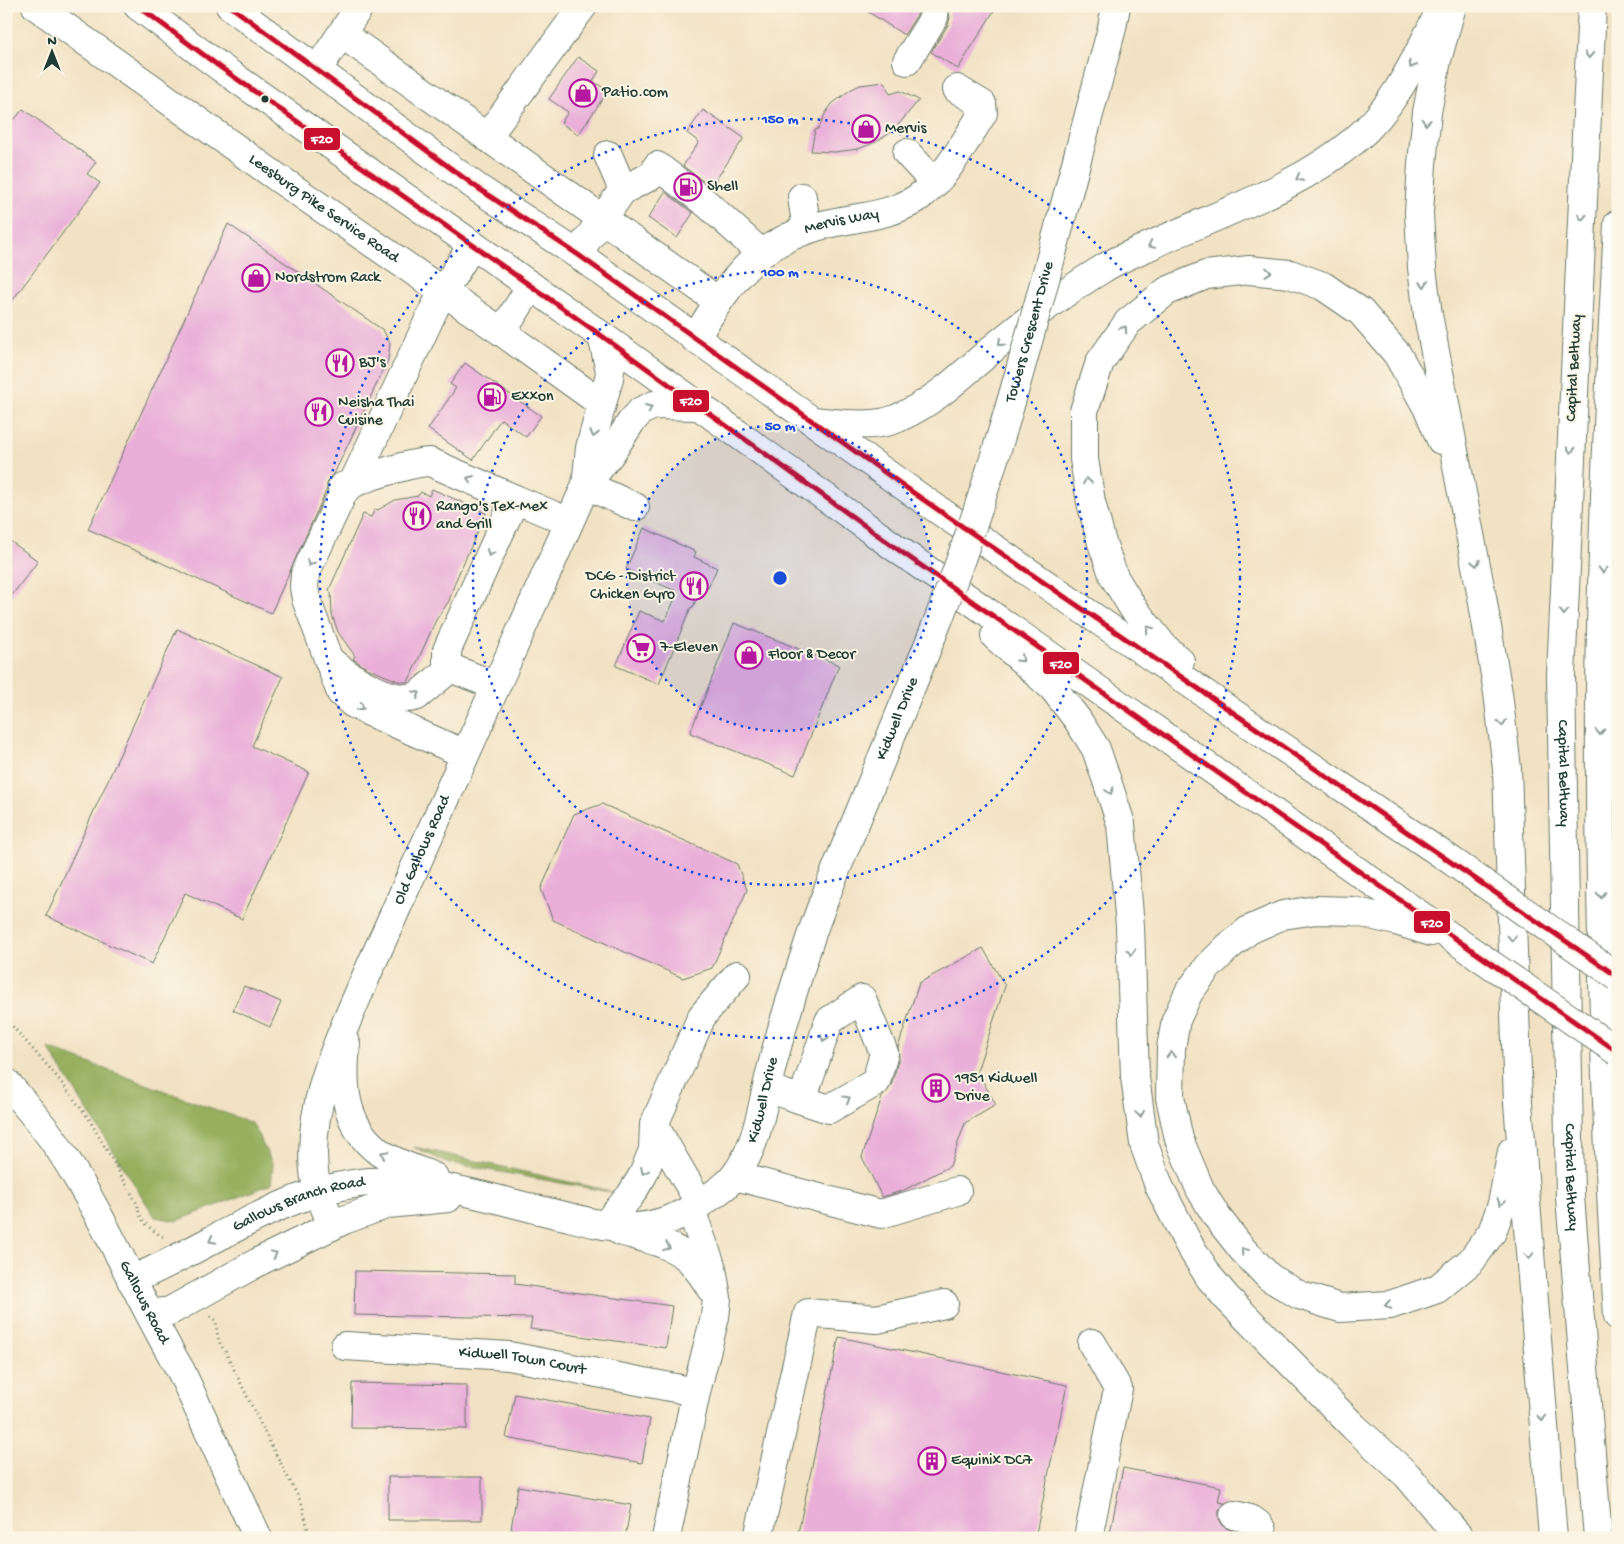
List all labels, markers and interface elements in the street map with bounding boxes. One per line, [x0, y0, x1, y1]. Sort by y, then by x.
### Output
north arrow [28, 28, 78, 78]
text: N [47, 33, 57, 50]
one-way arrow [1584, 51, 1595, 59]
one-way arrow [1408, 60, 1418, 69]
shop icon: Patio.com [568, 78, 598, 108]
place label: Patio.com [601, 84, 669, 103]
unlabelled marker [260, 94, 270, 104]
text: 150 m [761, 111, 799, 129]
shop icon: Mervis [851, 114, 881, 144]
one-way arrow [1421, 118, 1432, 126]
place label: Mervis [885, 120, 928, 139]
line badge: F20 [303, 127, 341, 151]
text: F20 [310, 132, 333, 149]
street label: Leesburg Pike Service Road [245, 150, 404, 269]
one-way arrow [1295, 171, 1304, 181]
fuel station icon: Shell [673, 172, 703, 202]
place label: Shell [707, 178, 738, 197]
street label: Mervis Way [802, 205, 881, 239]
one-way arrow [1576, 214, 1587, 222]
one-way arrow [1147, 239, 1156, 249]
street label: Towers Crescent Drive [1002, 259, 1059, 406]
shop icon: Nordstrom Rack [241, 263, 271, 293]
text: 100 m [760, 264, 799, 282]
one-way arrow [1265, 266, 1273, 277]
place label: Nordstrom Rack [275, 269, 382, 288]
one-way arrow [1418, 280, 1429, 288]
street label: Capital Beltway [1563, 314, 1587, 422]
one-way arrow [1118, 325, 1127, 335]
one-way arrow [997, 337, 1006, 346]
restaurant icon: BJ's [325, 348, 355, 378]
place label: BJ's [358, 354, 387, 373]
fuel station icon: Exxon [477, 382, 507, 412]
place label: Exxon [511, 388, 554, 407]
line badge: F20 [672, 389, 710, 413]
place label: Neisha Thai Cuisine [338, 394, 414, 431]
text: F20 [679, 394, 702, 411]
restaurant icon: Neisha Thai Cuisine [304, 397, 334, 427]
one-way arrow [644, 404, 653, 414]
text: 50 m [765, 418, 796, 436]
one-way arrow [589, 429, 600, 438]
one-way arrow [1565, 446, 1576, 454]
one-way arrow [466, 474, 475, 485]
one-way arrow [1083, 477, 1093, 485]
place label: Rango's Tex-Mex and Grill [436, 498, 548, 535]
restaurant icon: Rango's Tex-Mex and Grill [402, 501, 432, 531]
one-way arrow [486, 548, 497, 557]
one-way arrow [306, 558, 317, 567]
one-way arrow [1470, 559, 1480, 568]
one-way arrow [1597, 566, 1608, 574]
place label: DCG - District Chicken Gyro [585, 568, 676, 605]
centre of rings [771, 569, 789, 587]
restaurant icon: DCG - District Chicken Gyro [679, 571, 709, 601]
one-way arrow [1558, 608, 1569, 616]
one-way arrow [1146, 625, 1155, 634]
supermarket icon: 7-Eleven [626, 633, 656, 663]
place label: 7-Eleven [659, 639, 718, 658]
shop icon: Floor & Decor [734, 640, 764, 670]
place label: Floor & Decor [767, 646, 856, 665]
line badge: F20 [1042, 651, 1080, 675]
one-way arrow [1016, 653, 1025, 662]
text: F20 [1049, 657, 1072, 674]
street label: Kidwell Drive [873, 674, 924, 763]
one-way arrow [412, 690, 421, 700]
one-way arrow [355, 701, 364, 711]
street label: Capital Beltway [1552, 719, 1573, 827]
one-way arrow [1496, 720, 1507, 728]
one-way arrow [1595, 728, 1605, 736]
one-way arrow [1105, 786, 1115, 795]
street label: Old Gallows Road [390, 791, 456, 908]
one-way arrow [1596, 891, 1606, 899]
line badge: F20 [1413, 910, 1451, 934]
text: F20 [1420, 916, 1443, 933]
one-way arrow [1507, 934, 1518, 942]
one-way arrow [1125, 948, 1136, 956]
one-way arrow [819, 1033, 829, 1042]
one-way arrow [1165, 1051, 1176, 1059]
street label: Kidwell Drive [744, 1054, 784, 1146]
place label: 1951 Kidwell Drive [954, 1070, 1038, 1107]
building icon: 1951 Kidwell Drive [921, 1073, 951, 1103]
one-way arrow [841, 1095, 850, 1105]
one-way arrow [1134, 1109, 1144, 1118]
street label: Capital Beltway [1559, 1123, 1582, 1232]
one-way arrow [381, 1150, 390, 1160]
one-way arrow [640, 1166, 650, 1175]
street label: Gallows Branch Road [230, 1173, 368, 1237]
one-way arrow [1497, 1198, 1507, 1206]
one-way arrow [208, 1234, 217, 1244]
one-way arrow [662, 1241, 671, 1251]
one-way arrow [1241, 1247, 1250, 1256]
one-way arrow [269, 1250, 278, 1260]
one-way arrow [1524, 1252, 1535, 1260]
street label: Gallows Road [114, 1258, 174, 1349]
one-way arrow [1384, 1299, 1393, 1309]
street label: Kidwell Town Court [458, 1343, 589, 1380]
one-way arrow [1537, 1414, 1548, 1422]
building icon: Equinix DC7 [917, 1446, 947, 1476]
place label: Equinix DC7 [951, 1452, 1033, 1471]

